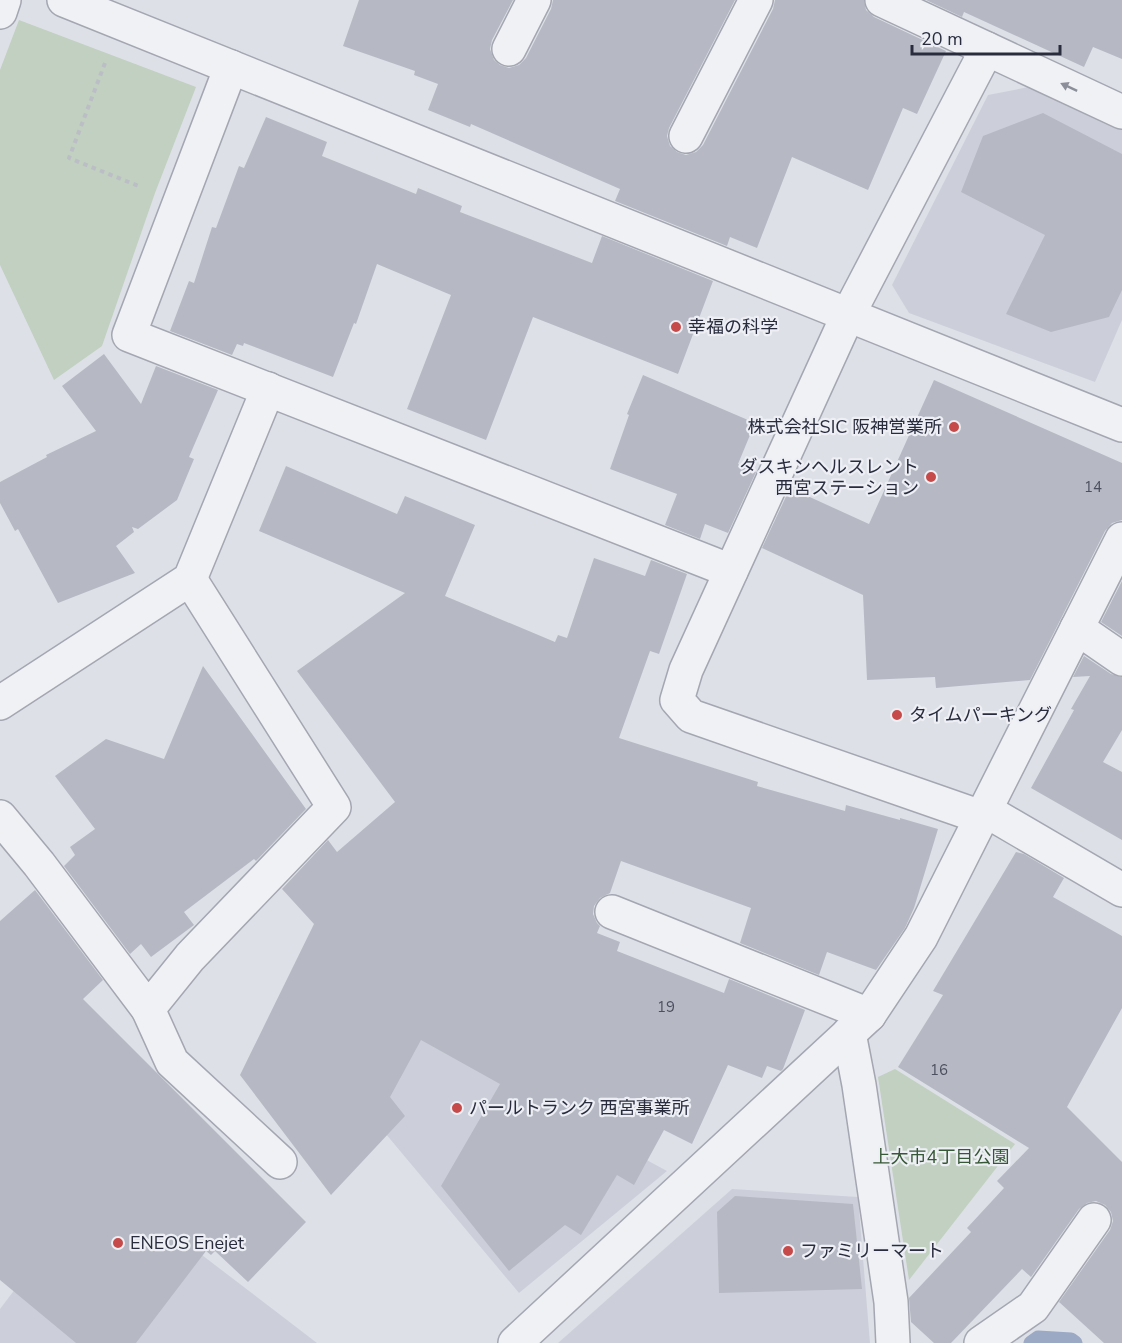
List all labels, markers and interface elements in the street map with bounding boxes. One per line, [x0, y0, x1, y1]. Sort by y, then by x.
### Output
scale bar [912, 18, 1060, 56]
text: 20 m [921, 27, 963, 51]
one-way arrow [1059, 82, 1077, 92]
place label: 幸福の科学 [688, 315, 778, 339]
marker: 幸福の科学 [669, 320, 683, 334]
place label: 株式会社SIC 阪神営業所 [748, 415, 942, 439]
marker: 株式会社SIC 阪神営業所 [947, 420, 961, 434]
place label: ダスキンヘルスレント 西宮ステーション [740, 455, 919, 500]
marker: ダスキンヘルスレント 西宮ステーション [924, 470, 938, 484]
house number: 14 [1084, 477, 1102, 497]
place label: タイムパーキング [909, 703, 1052, 727]
marker: タイムパーキング [890, 708, 904, 722]
house number: 19 [657, 997, 675, 1017]
house number: 16 [930, 1060, 948, 1080]
place label: パールトランク 西宮事業所 [469, 1096, 690, 1120]
marker: パールトランク 西宮事業所 [450, 1101, 464, 1115]
park label: 上大市4丁目公園 [873, 1145, 1009, 1169]
place label: ENEOS Enejet [130, 1231, 245, 1255]
marker: ENEOS Enejet [111, 1236, 125, 1250]
place label: ファミリーマート [800, 1239, 944, 1263]
marker: ファミリーマート [781, 1244, 795, 1258]

